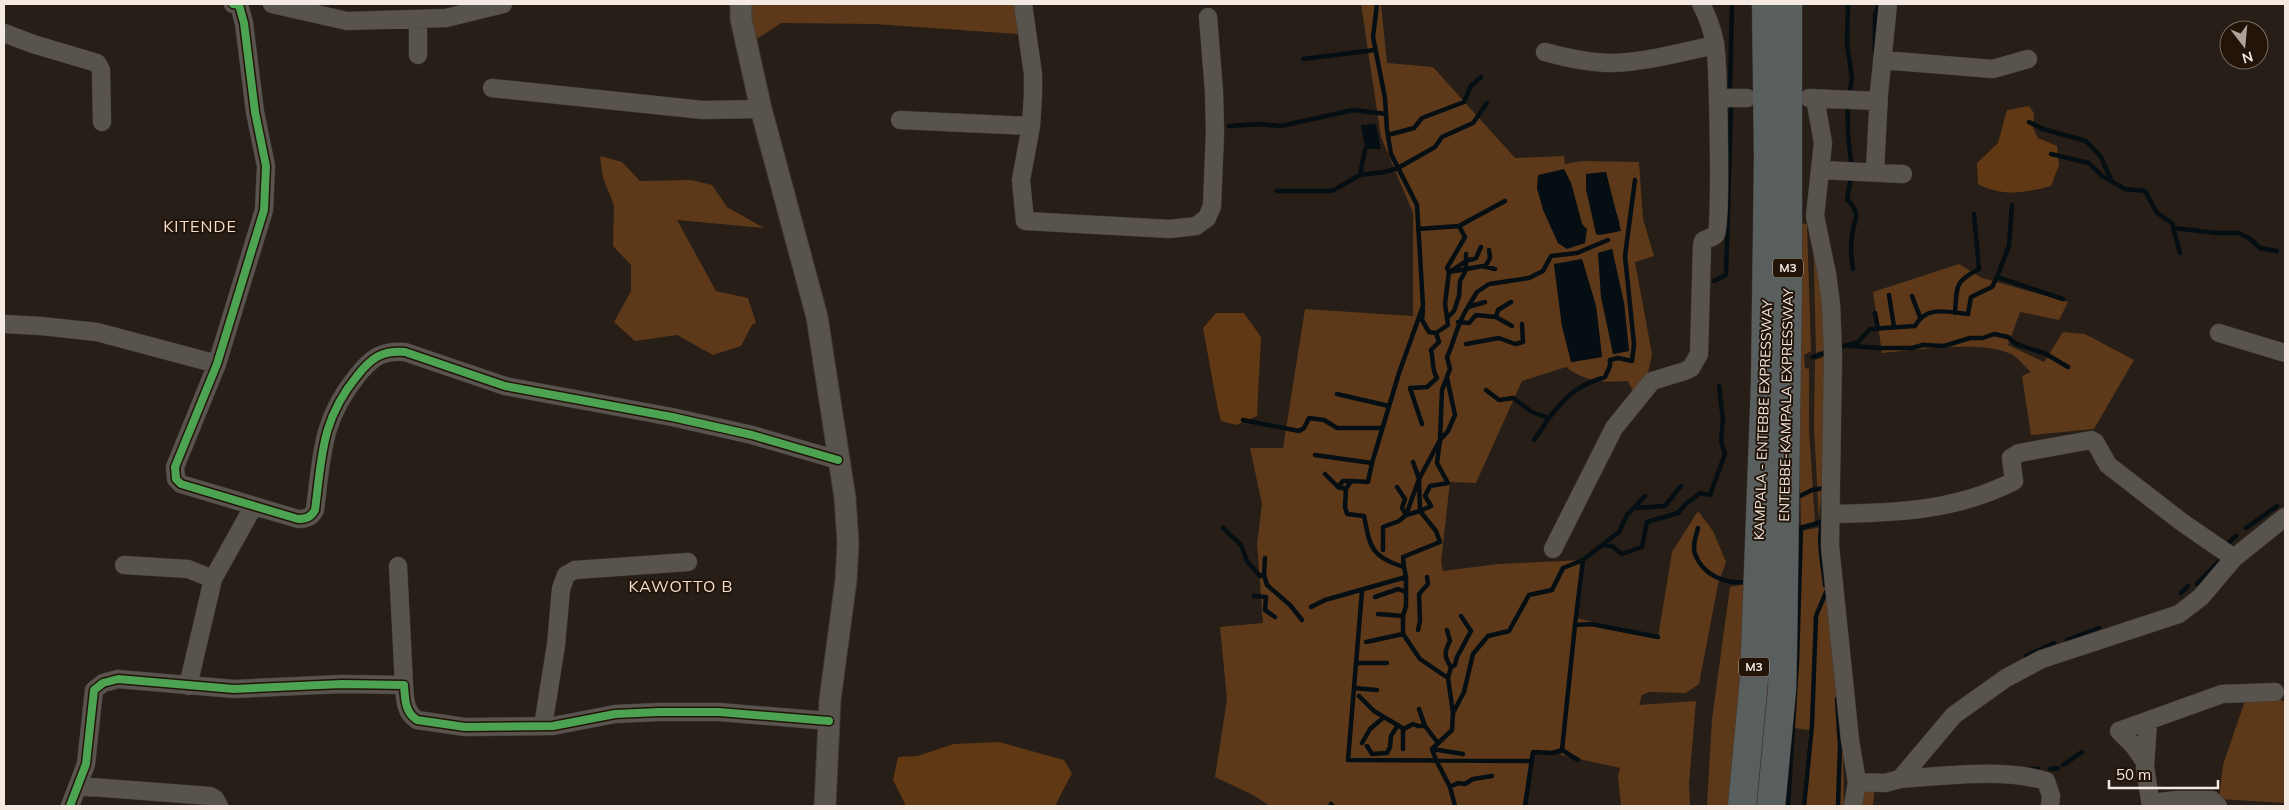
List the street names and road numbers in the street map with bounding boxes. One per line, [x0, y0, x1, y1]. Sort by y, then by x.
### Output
road number: M3 [1773, 258, 1803, 278]
street label: ENTEBBE-KAMPALA EXPRESSWAY [1775, 288, 1797, 522]
street label: KAMPALA - ENTEBBE EXPRESSWAY [1750, 299, 1776, 541]
road number: M3 [1739, 658, 1769, 676]

